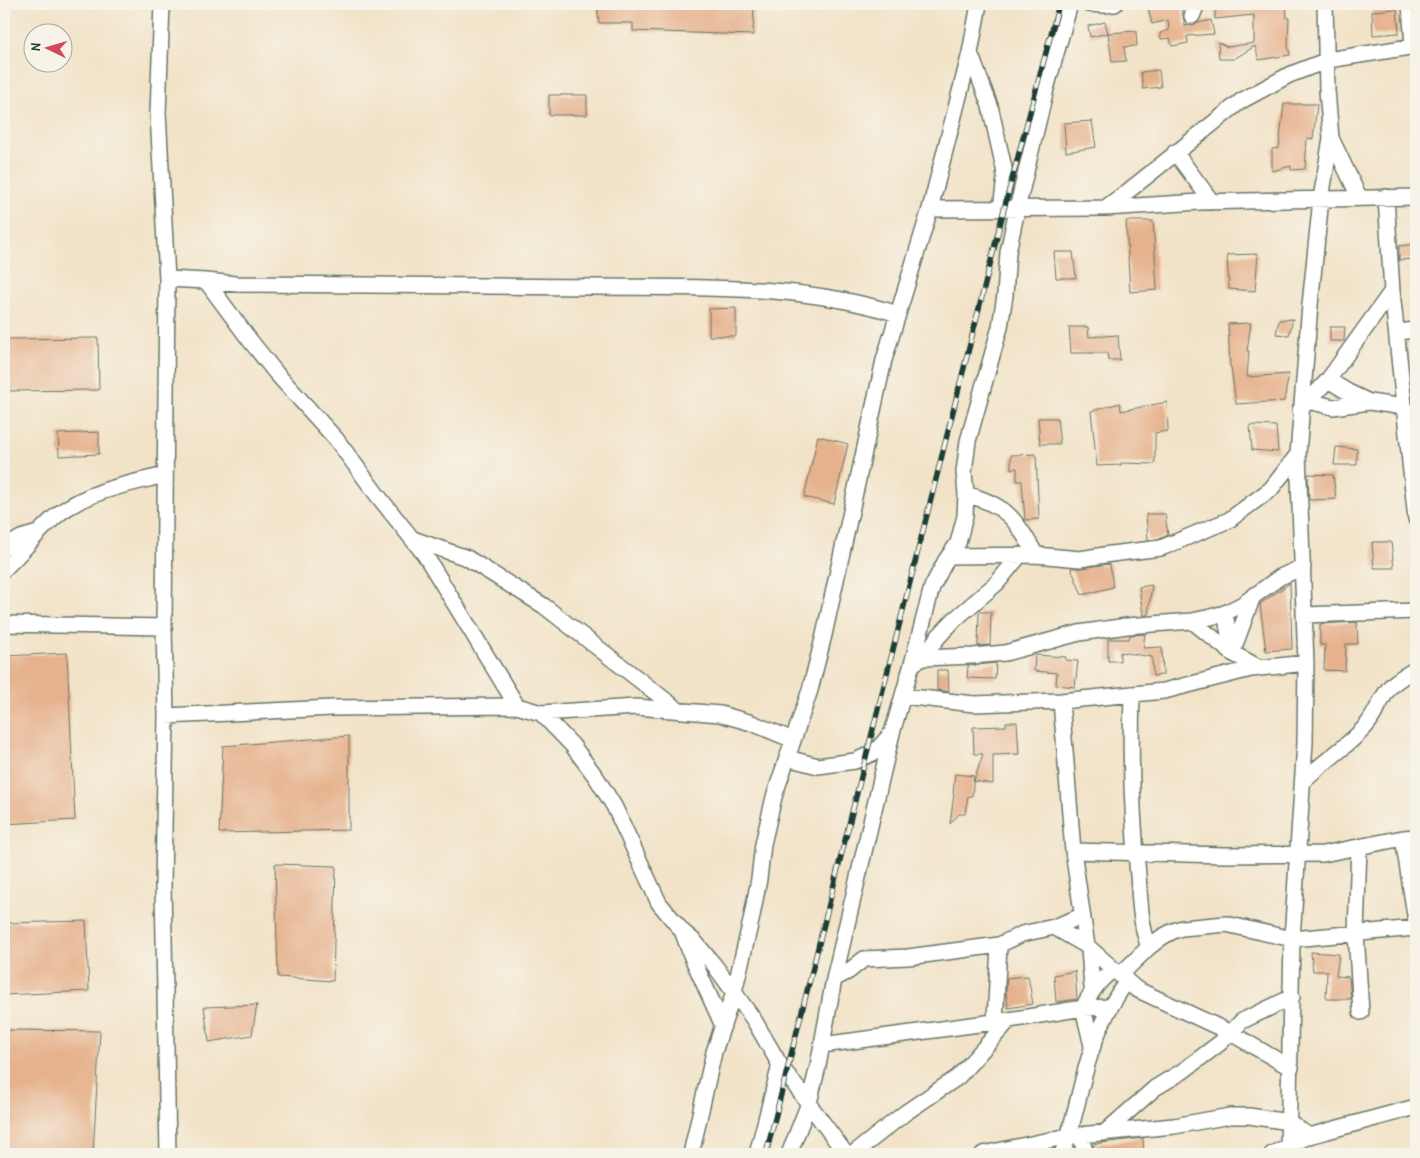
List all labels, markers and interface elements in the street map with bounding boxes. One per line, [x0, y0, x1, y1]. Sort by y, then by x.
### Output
north arrow [22, 22, 72, 72]
text: N [25, 42, 44, 51]

